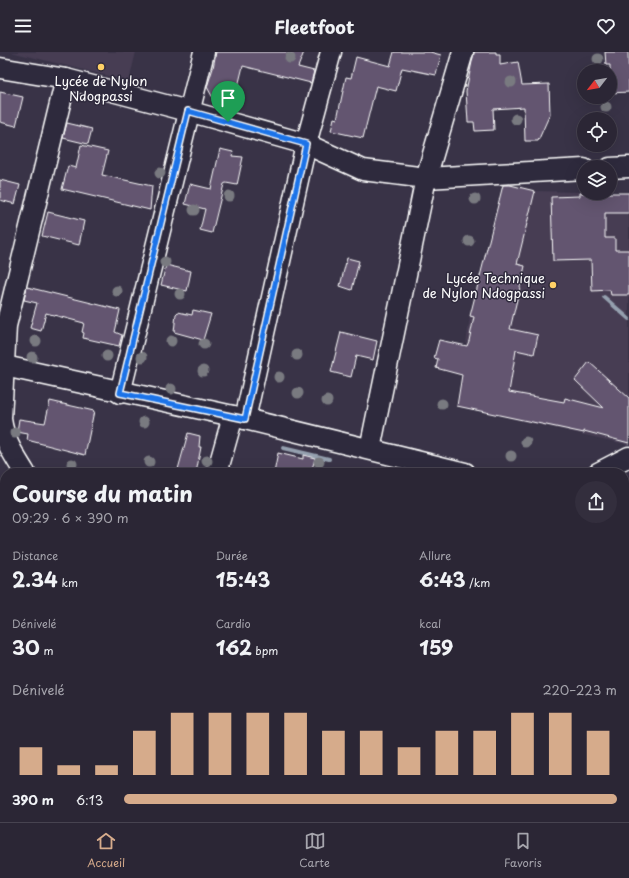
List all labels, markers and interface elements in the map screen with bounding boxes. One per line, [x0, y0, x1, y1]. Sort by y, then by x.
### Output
text: Fleetfoot [274, 13, 355, 40]
icon: menu [12, 15, 34, 37]
icon: heart [595, 15, 617, 37]
marker: Lycée de Nylon Ndogpassi [96, 62, 106, 72]
north arrow [577, 64, 617, 104]
map controls [577, 64, 617, 200]
place label: Lycée de Nylon Ndogpassi [55, 71, 147, 105]
pin [211, 81, 245, 122]
icon: arrive [217, 87, 239, 109]
button: locate [577, 112, 617, 152]
button: layers [577, 160, 617, 200]
place label: Lycée Technique de Nylon Ndogpassi [422, 268, 545, 302]
marker: Lycée Technique de Nylon Ndogpassi [548, 280, 558, 290]
text: Course du matin [12, 476, 193, 509]
button: share [575, 481, 617, 523]
text: 09:29 · 6 × 390 m [12, 508, 129, 527]
text: Distance [12, 547, 58, 564]
text: Durée [216, 547, 248, 564]
text: Allure [419, 547, 451, 564]
text: 2.34 [12, 564, 58, 594]
text: 15:43 [216, 564, 270, 594]
text: 6:43 [419, 564, 466, 594]
text: km [58, 574, 78, 591]
text: /km [466, 574, 490, 591]
text: Dénivelé [12, 615, 57, 632]
text: Cardio [216, 615, 251, 632]
text: kcal [419, 615, 441, 632]
text: 30 [12, 632, 40, 662]
text: 162 [216, 632, 252, 662]
text: 159 [419, 632, 453, 662]
text: m [40, 642, 54, 659]
text: bpm [252, 642, 278, 659]
text: Dénivelé [12, 680, 65, 699]
text: 220–223 m [542, 680, 617, 699]
text: 390 m [12, 790, 54, 809]
text: 6:13 [76, 790, 103, 809]
tab: Accueil [87, 830, 125, 871]
tab: Carte [299, 830, 330, 871]
tab: Favoris [504, 830, 542, 871]

